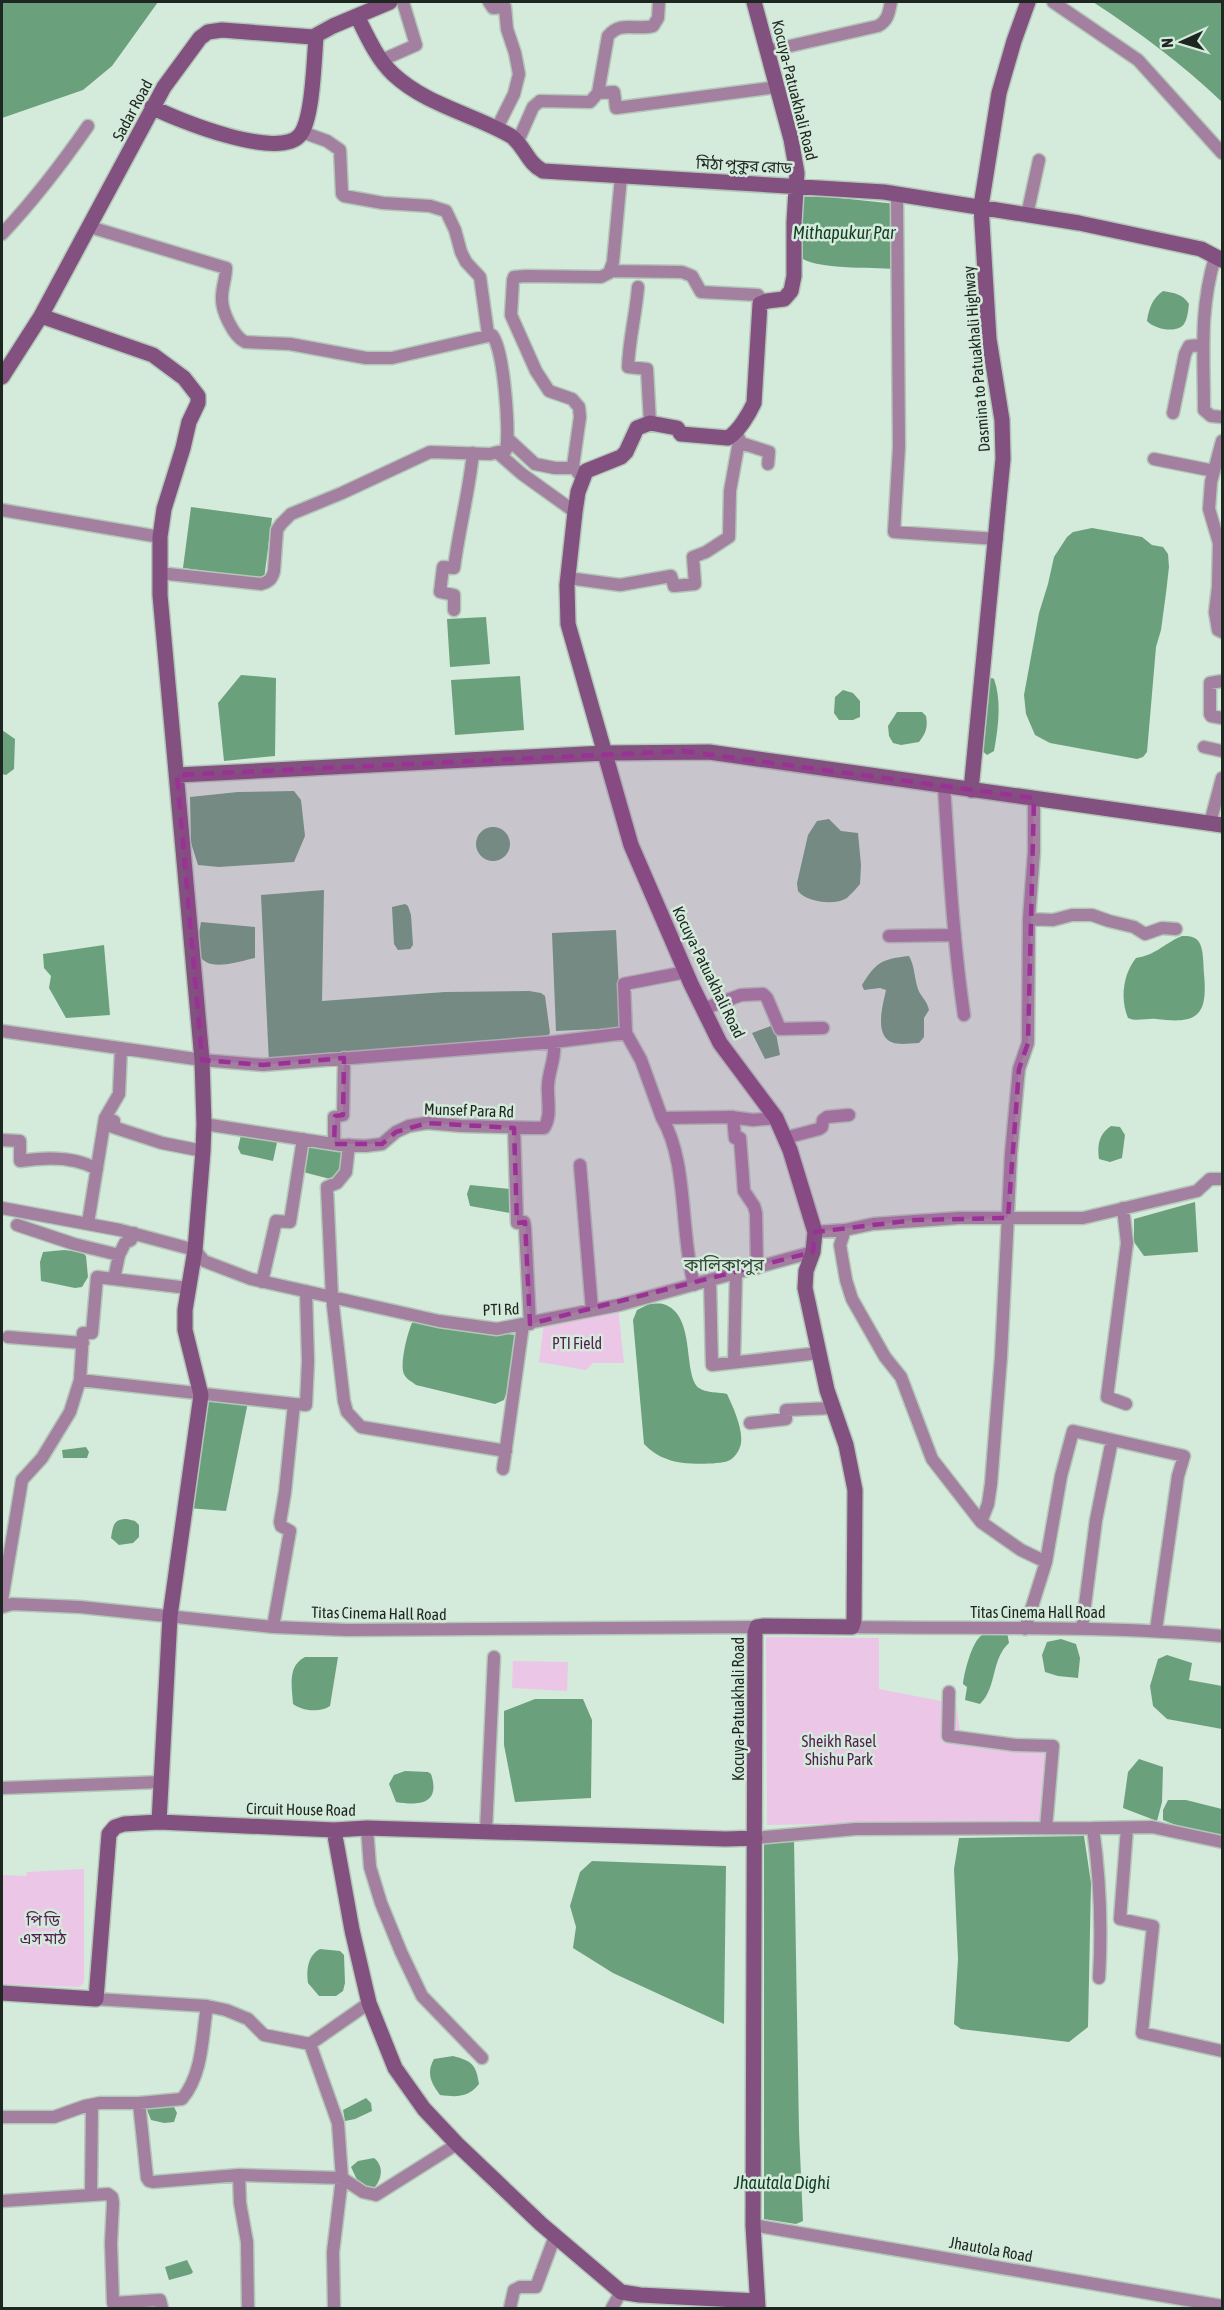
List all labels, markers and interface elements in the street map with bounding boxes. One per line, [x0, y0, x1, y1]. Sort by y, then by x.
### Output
north arrow [1152, 12, 1212, 72]
street label: Kocuya-Patuakhali Road [768, 18, 821, 162]
text: N [1158, 38, 1176, 48]
street label: Sadar Road [108, 76, 156, 144]
street label: মিঠা পুকুর রোড [694, 153, 793, 178]
water label: Mithapukur Par [793, 222, 896, 243]
street label: Dasmina to Patuakhali Highway [959, 265, 994, 453]
street label: Kocuya-Patuakhali Road [668, 903, 749, 1041]
street label: Munsef Para Rd [424, 1099, 514, 1121]
district label: কালিকাপুর [683, 1254, 764, 1276]
street label: PTI Rd [482, 1299, 520, 1319]
park label: PTI Field [552, 1334, 602, 1352]
street label: Titas Cinema Hall Road [311, 1603, 447, 1623]
street label: Titas Cinema Hall Road [970, 1603, 1106, 1621]
street label: Kocuya-Patuakhali Road [729, 1637, 748, 1781]
park label: Sheikh Rasel Shishu Park [801, 1732, 877, 1768]
street label: Circuit House Road [246, 1799, 356, 1819]
park label: পি ডি এস মাঠ [20, 1911, 67, 1947]
water label: Jhautala Dighi [733, 2172, 830, 2193]
street label: Jhautola Road [948, 2233, 1034, 2265]

